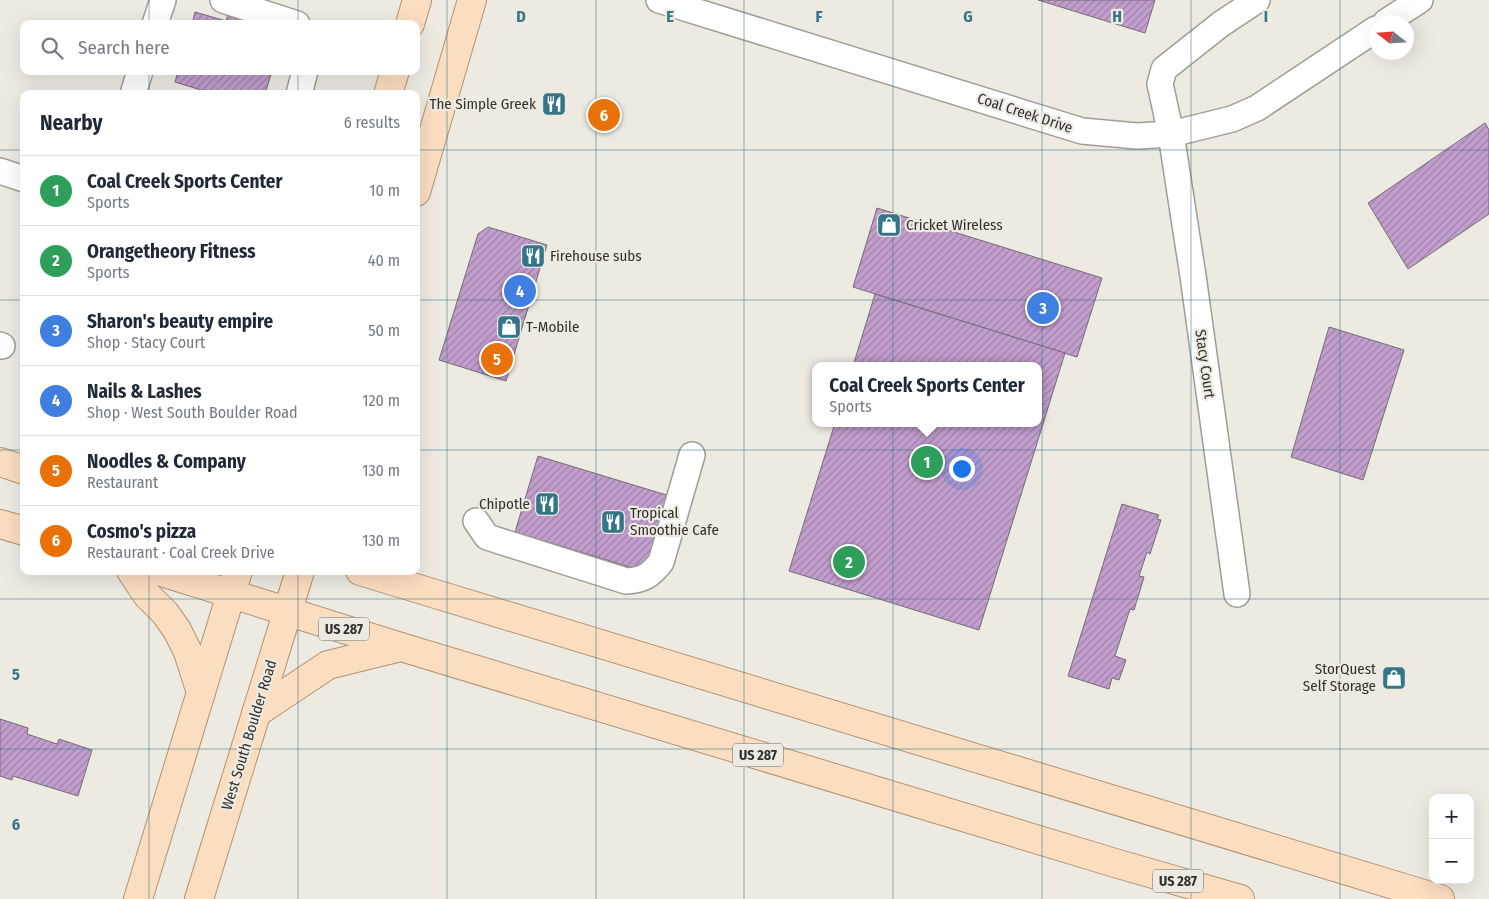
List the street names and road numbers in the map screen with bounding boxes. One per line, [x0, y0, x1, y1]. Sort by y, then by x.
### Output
street label: Coal Creek Drive [975, 89, 1075, 137]
street label: Stacy Court [1191, 328, 1219, 400]
road number: US 287 [319, 618, 369, 640]
street label: West South Boulder Road [218, 658, 280, 812]
road number: US 287 [733, 744, 783, 766]
road number: US 287 [1153, 869, 1203, 892]

